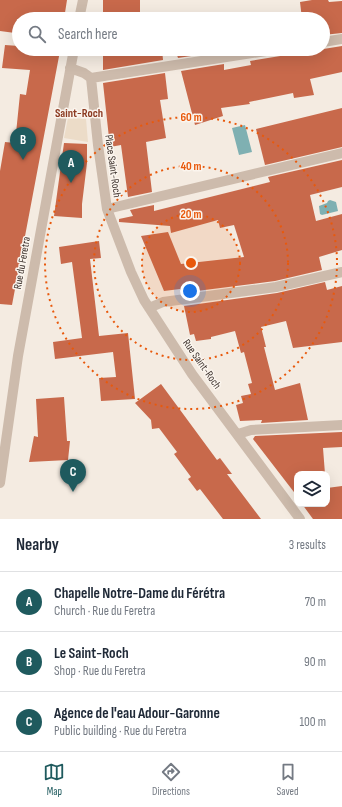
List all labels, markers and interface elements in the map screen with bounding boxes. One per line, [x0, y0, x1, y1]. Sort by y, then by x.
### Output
search box [12, 12, 330, 56]
icon: search [26, 23, 48, 45]
text: Search here [58, 25, 118, 44]
district label: Saint-Roch [55, 106, 103, 121]
text: 60 m [180, 110, 202, 125]
pin: B [10, 127, 36, 160]
street label: Place Saint-Roch [102, 134, 124, 198]
pin: A [58, 150, 84, 183]
text: 40 m [180, 159, 202, 174]
text: 20 m [181, 207, 201, 222]
street label: Rue du Feretra [11, 236, 33, 290]
centre of rings [184, 256, 198, 270]
your location [180, 281, 200, 301]
street label: Rue Saint-Roch [180, 337, 224, 392]
pin: C [60, 459, 86, 492]
map controls [294, 471, 330, 507]
button: layers [294, 471, 330, 507]
text: Nearby [16, 535, 59, 555]
text: 3 results [289, 537, 326, 553]
text: Chapelle Notre-Dame du Férétra [54, 584, 225, 603]
text: A [26, 594, 32, 610]
text: 70 m [305, 594, 326, 610]
text: Church · Rue du Feretra [54, 603, 155, 619]
text: Le Saint-Roch [54, 644, 129, 663]
text: B [26, 654, 32, 670]
text: 90 m [304, 654, 326, 670]
text: Shop · Rue du Feretra [54, 663, 145, 679]
text: Agence de l'eau Adour-Garonne [54, 704, 220, 723]
text: C [26, 714, 32, 730]
text: 100 m [299, 714, 326, 730]
text: Public building · Rue du Feretra [54, 723, 187, 739]
tab: Map [43, 761, 65, 798]
tab: Directions [152, 761, 190, 798]
tab: Saved [277, 761, 299, 798]

